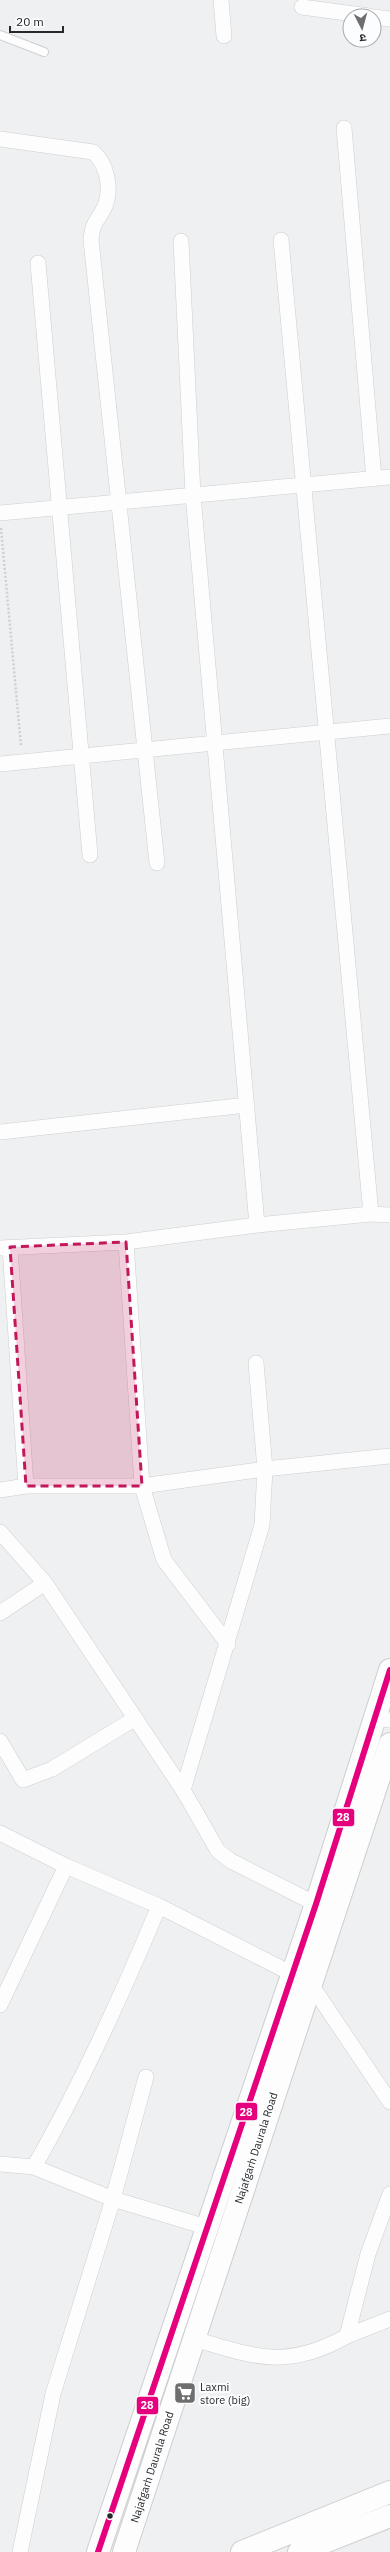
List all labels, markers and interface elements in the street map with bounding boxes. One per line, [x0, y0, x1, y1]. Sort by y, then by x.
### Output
scale bar [10, 8, 63, 34]
north arrow [342, 8, 382, 48]
text: 20 m [16, 14, 44, 29]
text: उ [359, 31, 367, 45]
line badge: 28 [332, 1808, 355, 1827]
text: 28 [336, 1810, 350, 1824]
street label: Najafgarh Daurala Road [231, 2090, 281, 2206]
line badge: 28 [235, 2102, 258, 2121]
text: 28 [239, 2105, 253, 2119]
supermarket icon: Laxmi store (big) [172, 2380, 198, 2406]
place label: Laxmi store (big) [200, 2380, 250, 2407]
line badge: 28 [136, 2396, 159, 2415]
text: 28 [140, 2398, 154, 2412]
street label: Najafgarh Daurala Road [127, 2409, 177, 2525]
unlabelled marker [105, 2511, 115, 2521]

